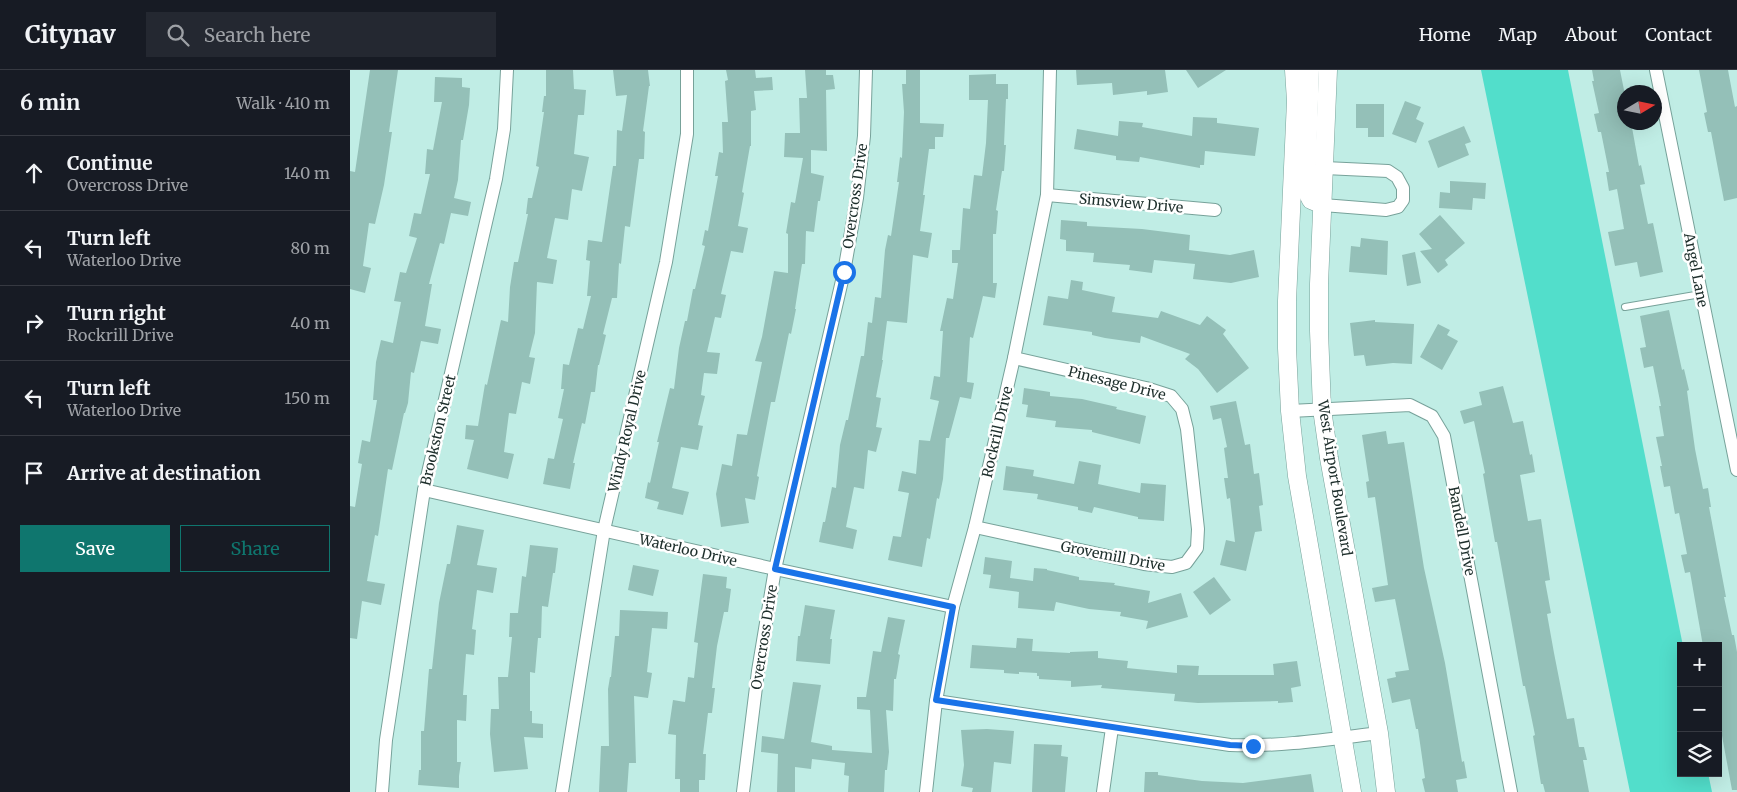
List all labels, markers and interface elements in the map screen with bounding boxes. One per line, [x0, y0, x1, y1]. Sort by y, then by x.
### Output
search box [146, 12, 496, 57]
text: Citynav [25, 19, 116, 50]
icon: search [164, 21, 192, 49]
text: Search here [204, 23, 310, 47]
text: Home [1419, 23, 1471, 46]
text: Map [1499, 23, 1537, 46]
text: About [1565, 23, 1617, 46]
text: Contact [1645, 23, 1712, 46]
north arrow [1617, 85, 1662, 130]
text: 6 min [20, 89, 80, 116]
text: Walk · 410 m [236, 93, 330, 113]
street label: Overcross Drive [839, 142, 871, 250]
text: Continue [67, 151, 153, 175]
icon: ahead [20, 159, 48, 187]
text: 140 m [284, 163, 330, 183]
text: Overcross Drive [67, 175, 188, 195]
street label: Simsview Drive [1078, 189, 1184, 217]
text: Turn left [67, 226, 151, 250]
street label: Angel Lane [1680, 230, 1712, 309]
icon: left [20, 234, 48, 262]
text: 80 m [291, 238, 330, 258]
text: Waterloo Drive [67, 250, 181, 270]
route start [833, 261, 856, 284]
text: Turn right [67, 301, 166, 325]
icon: right [20, 309, 48, 337]
text: 40 m [290, 313, 330, 333]
text: Rockrill Drive [67, 325, 174, 345]
street label: Pinesage Drive [1066, 362, 1168, 404]
street label: Windy Royal Drive [604, 368, 650, 495]
street label: Brookston Street [416, 372, 460, 487]
text: Turn left [67, 376, 151, 400]
icon: left [20, 384, 48, 412]
street label: Rockrill Drive [978, 385, 1016, 479]
text: 150 m [284, 388, 330, 408]
street label: West Airport Boulevard [1314, 398, 1356, 558]
text: Waterloo Drive [67, 400, 181, 420]
icon: arrive [20, 459, 48, 487]
text: Arrive at destination [67, 461, 261, 485]
street label: Bandell Drive [1445, 485, 1479, 577]
button: Save [20, 525, 170, 572]
button: Share [180, 525, 330, 572]
street label: Waterloo Drive [636, 530, 739, 570]
street label: Grovemill Drive [1059, 537, 1167, 575]
street label: Overcross Drive [747, 583, 781, 691]
map controls [1677, 642, 1722, 777]
button: + [1677, 642, 1722, 687]
button: − [1677, 687, 1722, 732]
button: layers [1677, 732, 1722, 777]
route end [1242, 735, 1265, 758]

